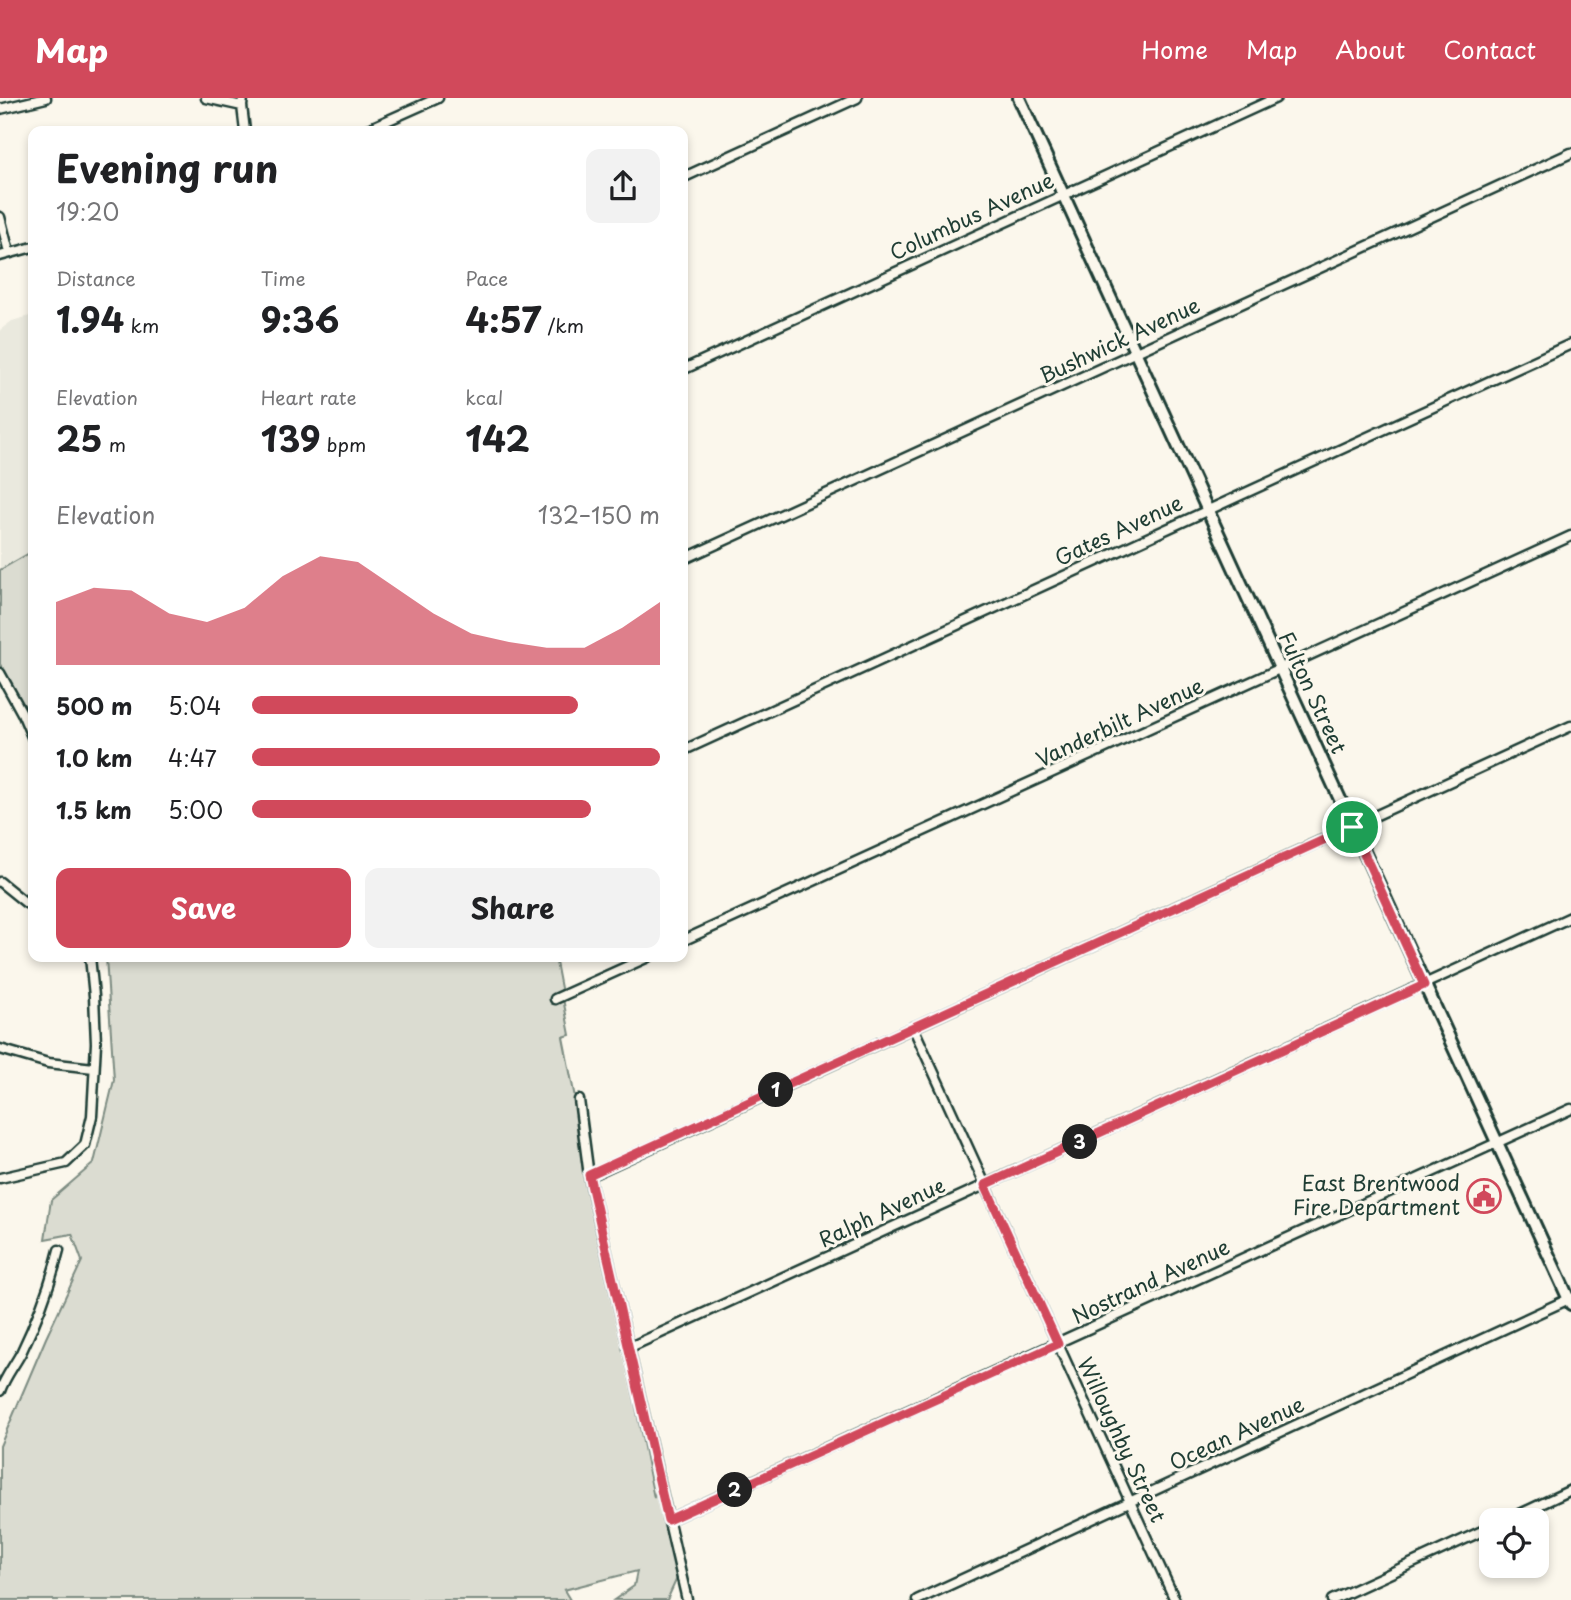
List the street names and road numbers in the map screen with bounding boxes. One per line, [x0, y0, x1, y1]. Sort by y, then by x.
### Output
street label: Columbus Avenue [884, 163, 1059, 267]
street label: Bushwick Avenue [1034, 288, 1205, 390]
street label: Gates Avenue [1049, 486, 1187, 573]
street label: Fulton Street [1272, 626, 1356, 759]
street label: Vanderbilt Avenue [1030, 668, 1208, 774]
street label: Ralph Avenue [813, 1168, 950, 1254]
street label: Nostrand Avenue [1066, 1230, 1234, 1331]
street label: Willoughby Street [1070, 1351, 1175, 1527]
street label: Ocean Avenue [1164, 1387, 1309, 1477]

